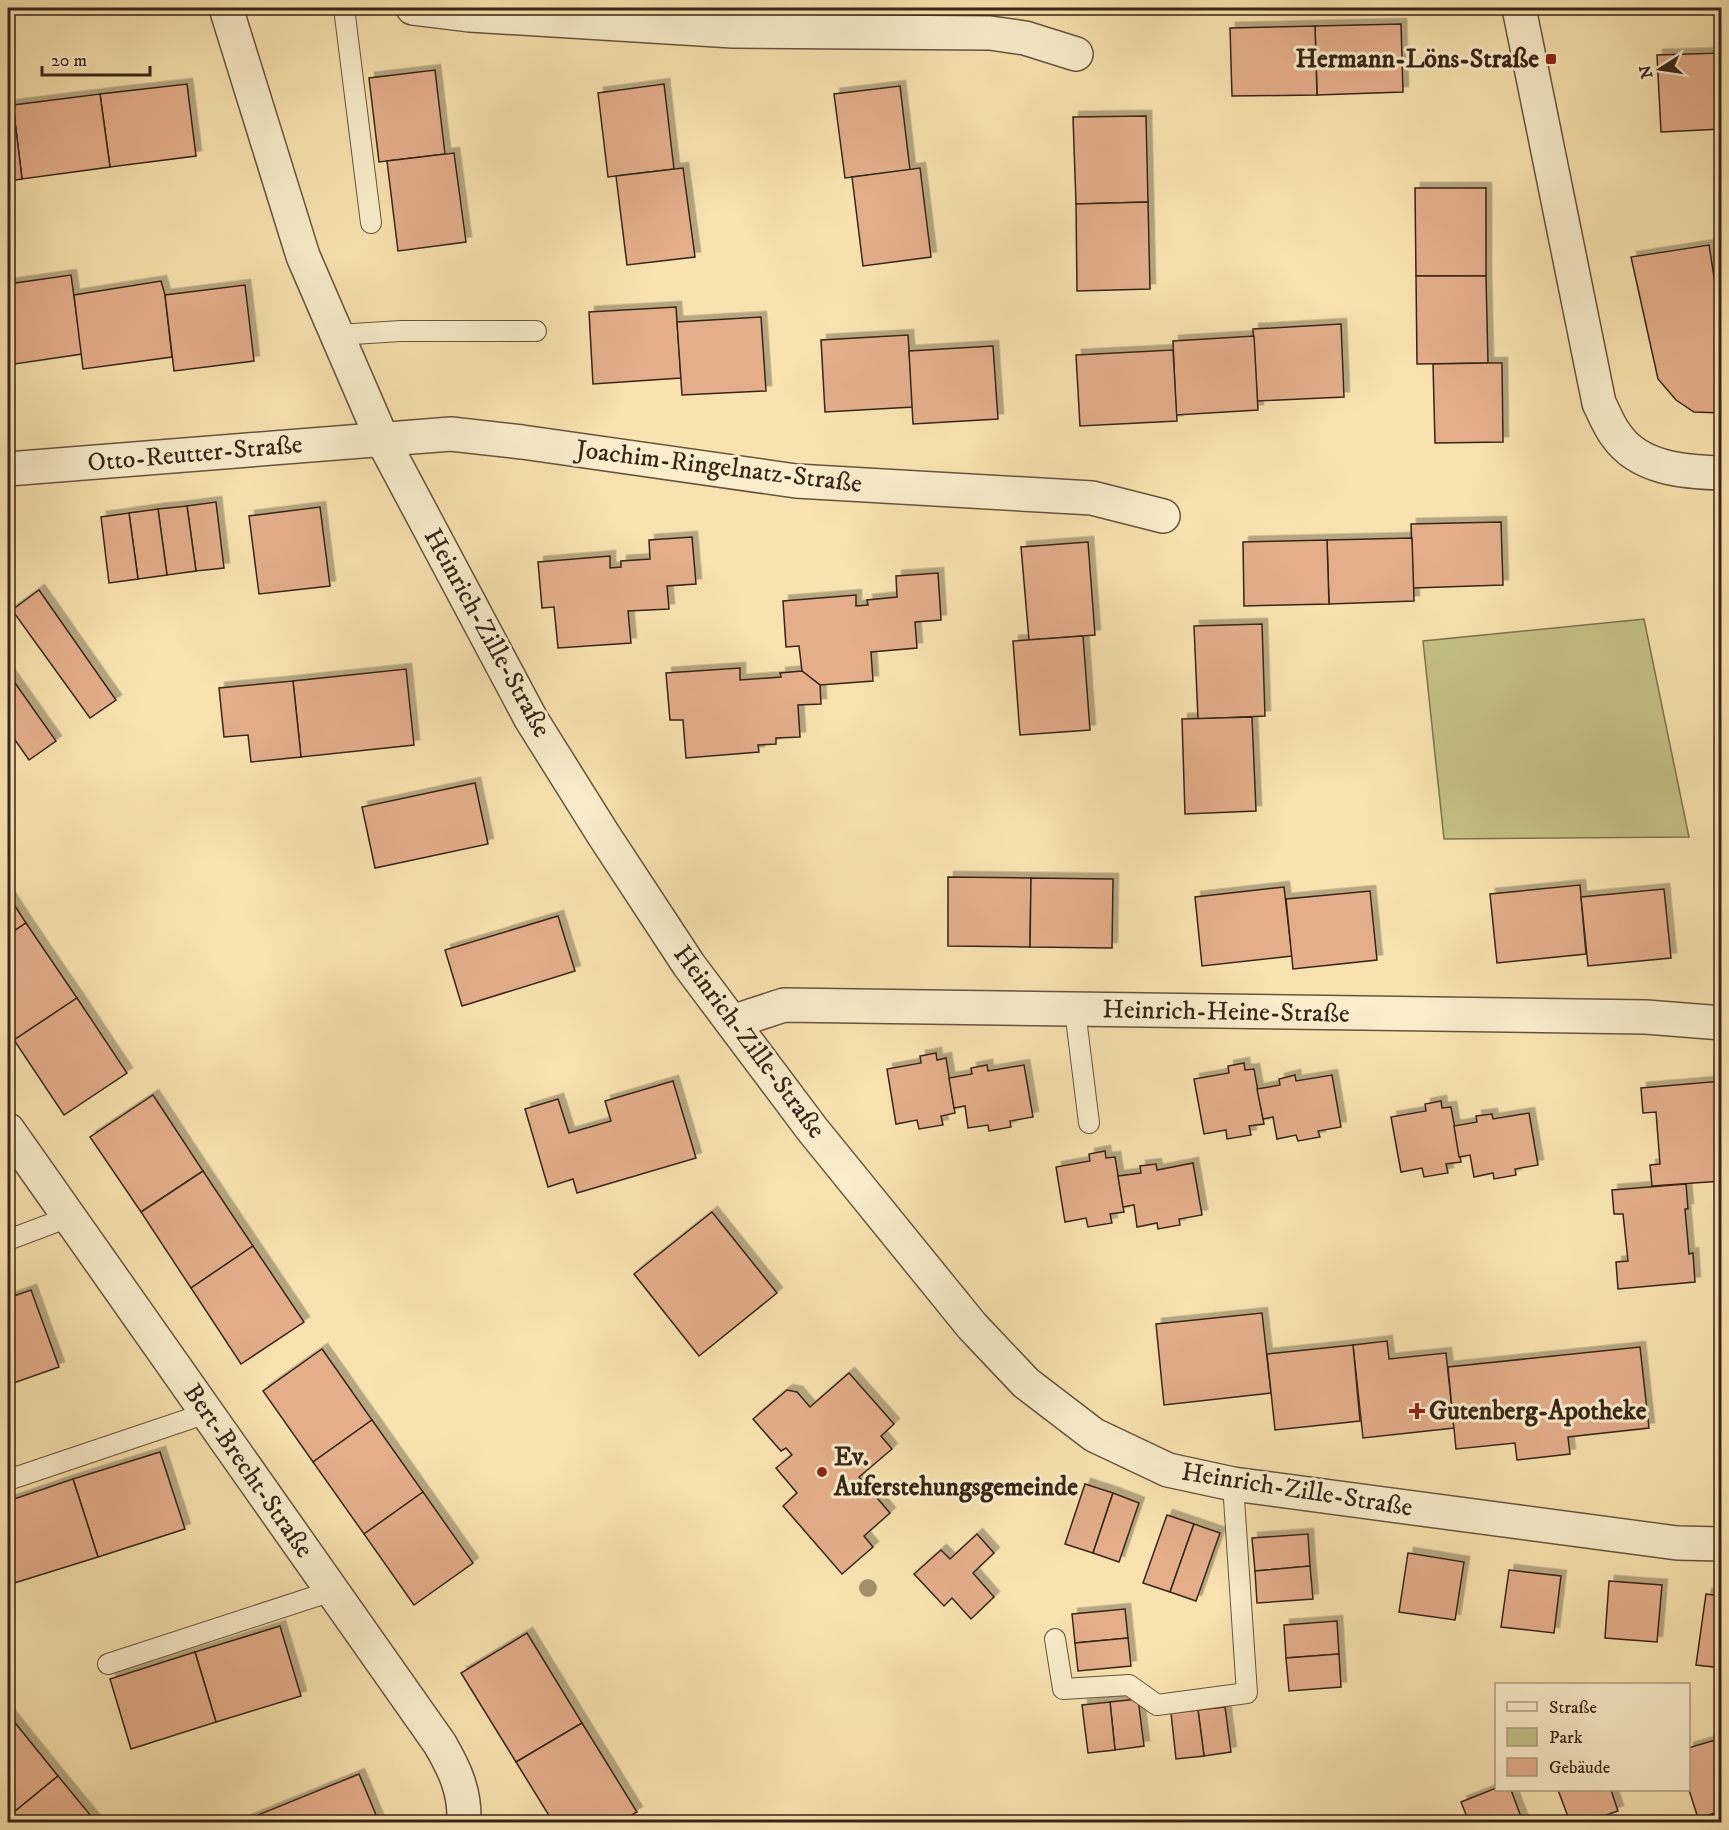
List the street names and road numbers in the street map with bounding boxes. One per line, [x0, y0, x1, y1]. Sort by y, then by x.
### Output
street label: Otto-Reutter-Straße [86, 428, 304, 480]
street label: Joachim-Ringelnatz-Straße [572, 433, 864, 501]
street label: Heinrich-Zille-Straße [416, 523, 558, 743]
street label: Heinrich-Zille-Straße [666, 939, 832, 1145]
street label: Heinrich-Heine-Straße [1102, 993, 1350, 1031]
street label: Bert-Brecht-Straße [176, 1377, 320, 1565]
street label: Heinrich-Zille-Straße [1179, 1455, 1415, 1525]

